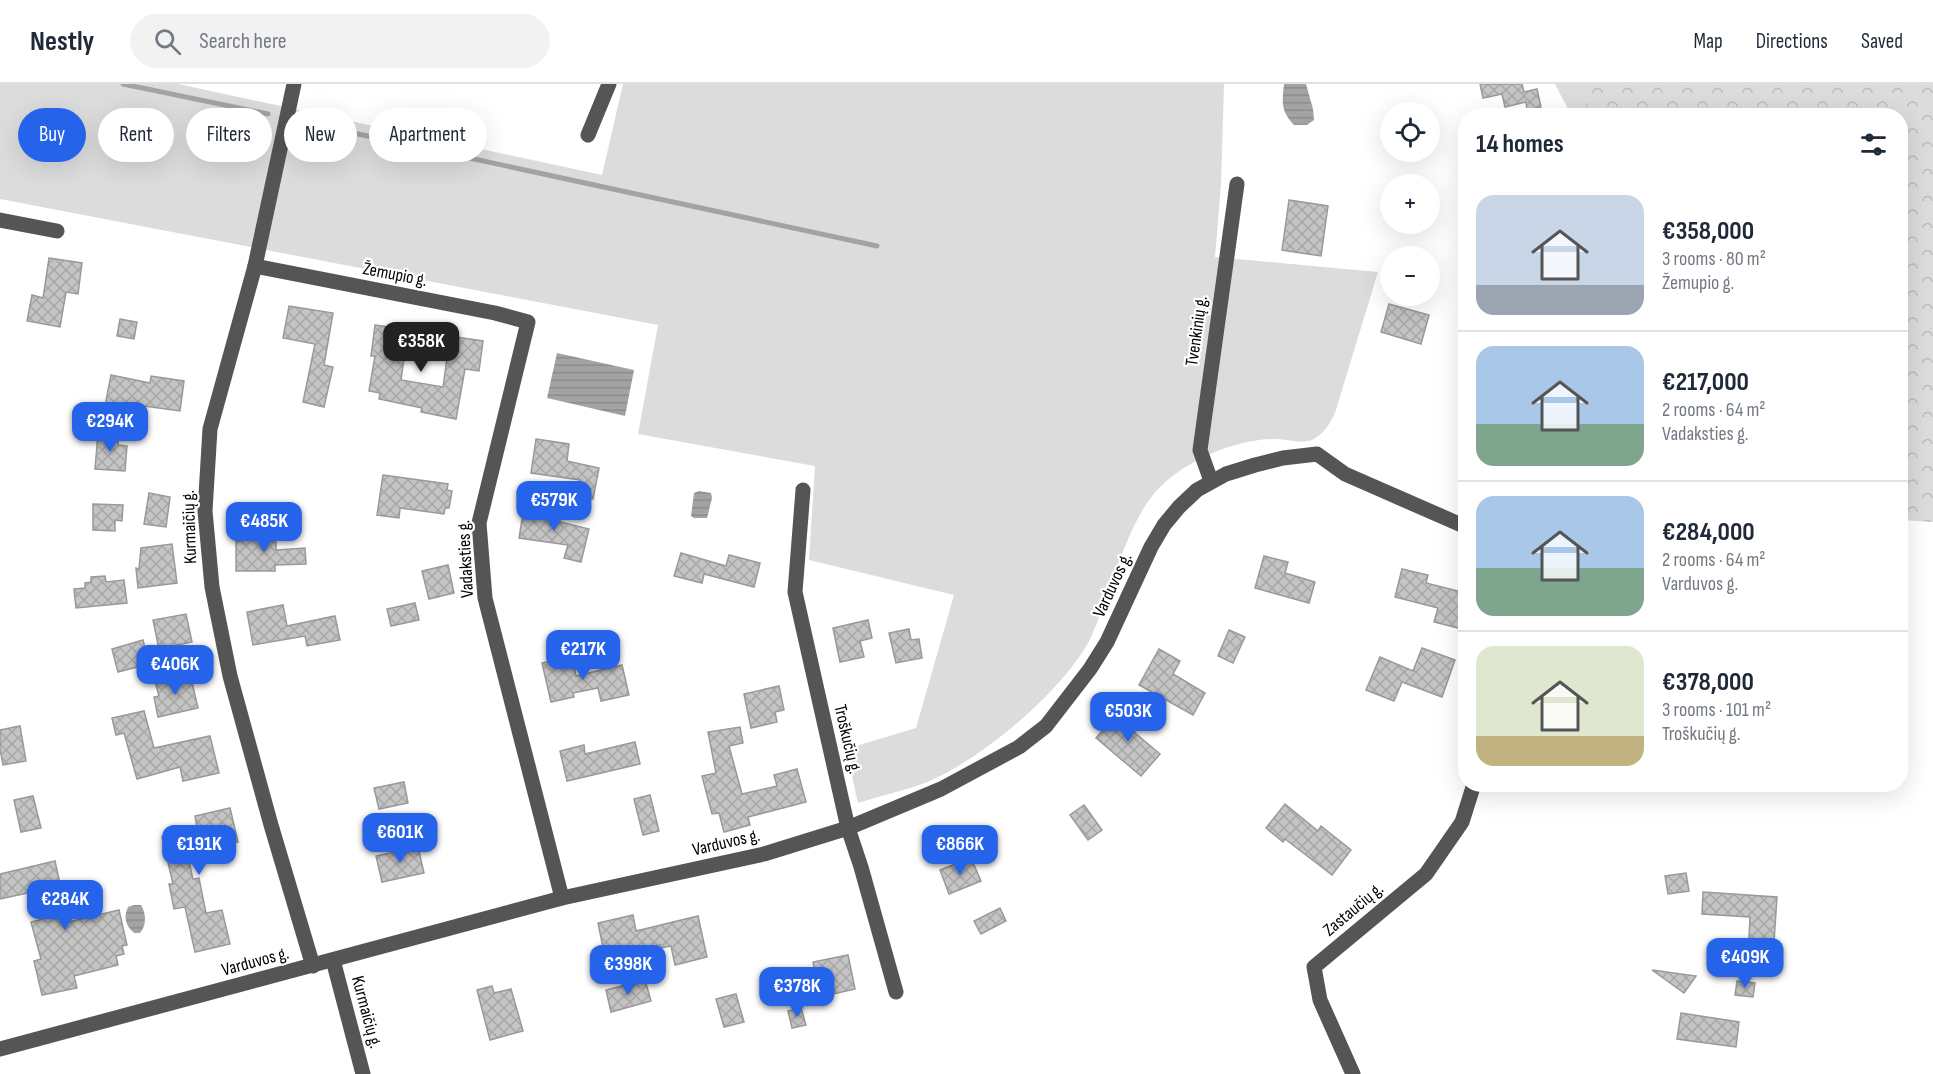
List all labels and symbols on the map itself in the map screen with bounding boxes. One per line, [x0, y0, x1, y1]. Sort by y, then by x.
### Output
street label: Žemupio g. [361, 258, 429, 291]
street label: Tvenkinių g. [1181, 295, 1212, 367]
pin: €358K [379, 322, 463, 373]
pin: €294K [68, 402, 152, 453]
pin: €579K [512, 481, 596, 532]
street label: Kurmaičių g. [178, 490, 201, 564]
pin: €485K [222, 502, 306, 553]
street label: Vadaksties g. [453, 519, 478, 598]
street label: Varduvos g. [1088, 550, 1136, 621]
pin: €217K [541, 630, 625, 681]
pin: €406K [133, 645, 217, 696]
pin: €503K [1086, 692, 1170, 743]
street label: Troškučių g. [829, 702, 866, 776]
pin: €601K [358, 813, 442, 864]
pin: €191K [157, 825, 241, 876]
street label: Varduvos g. [690, 825, 762, 860]
pin: €866K [918, 825, 1002, 876]
street label: Zastaučių g. [1319, 878, 1388, 941]
pin: €284K [23, 880, 107, 931]
pin: €409K [1703, 938, 1787, 989]
street label: Varduvos g. [219, 942, 291, 980]
pin: €398K [586, 945, 670, 996]
pin: €378K [755, 967, 839, 1018]
street label: Kurmaičių g. [347, 974, 386, 1051]

